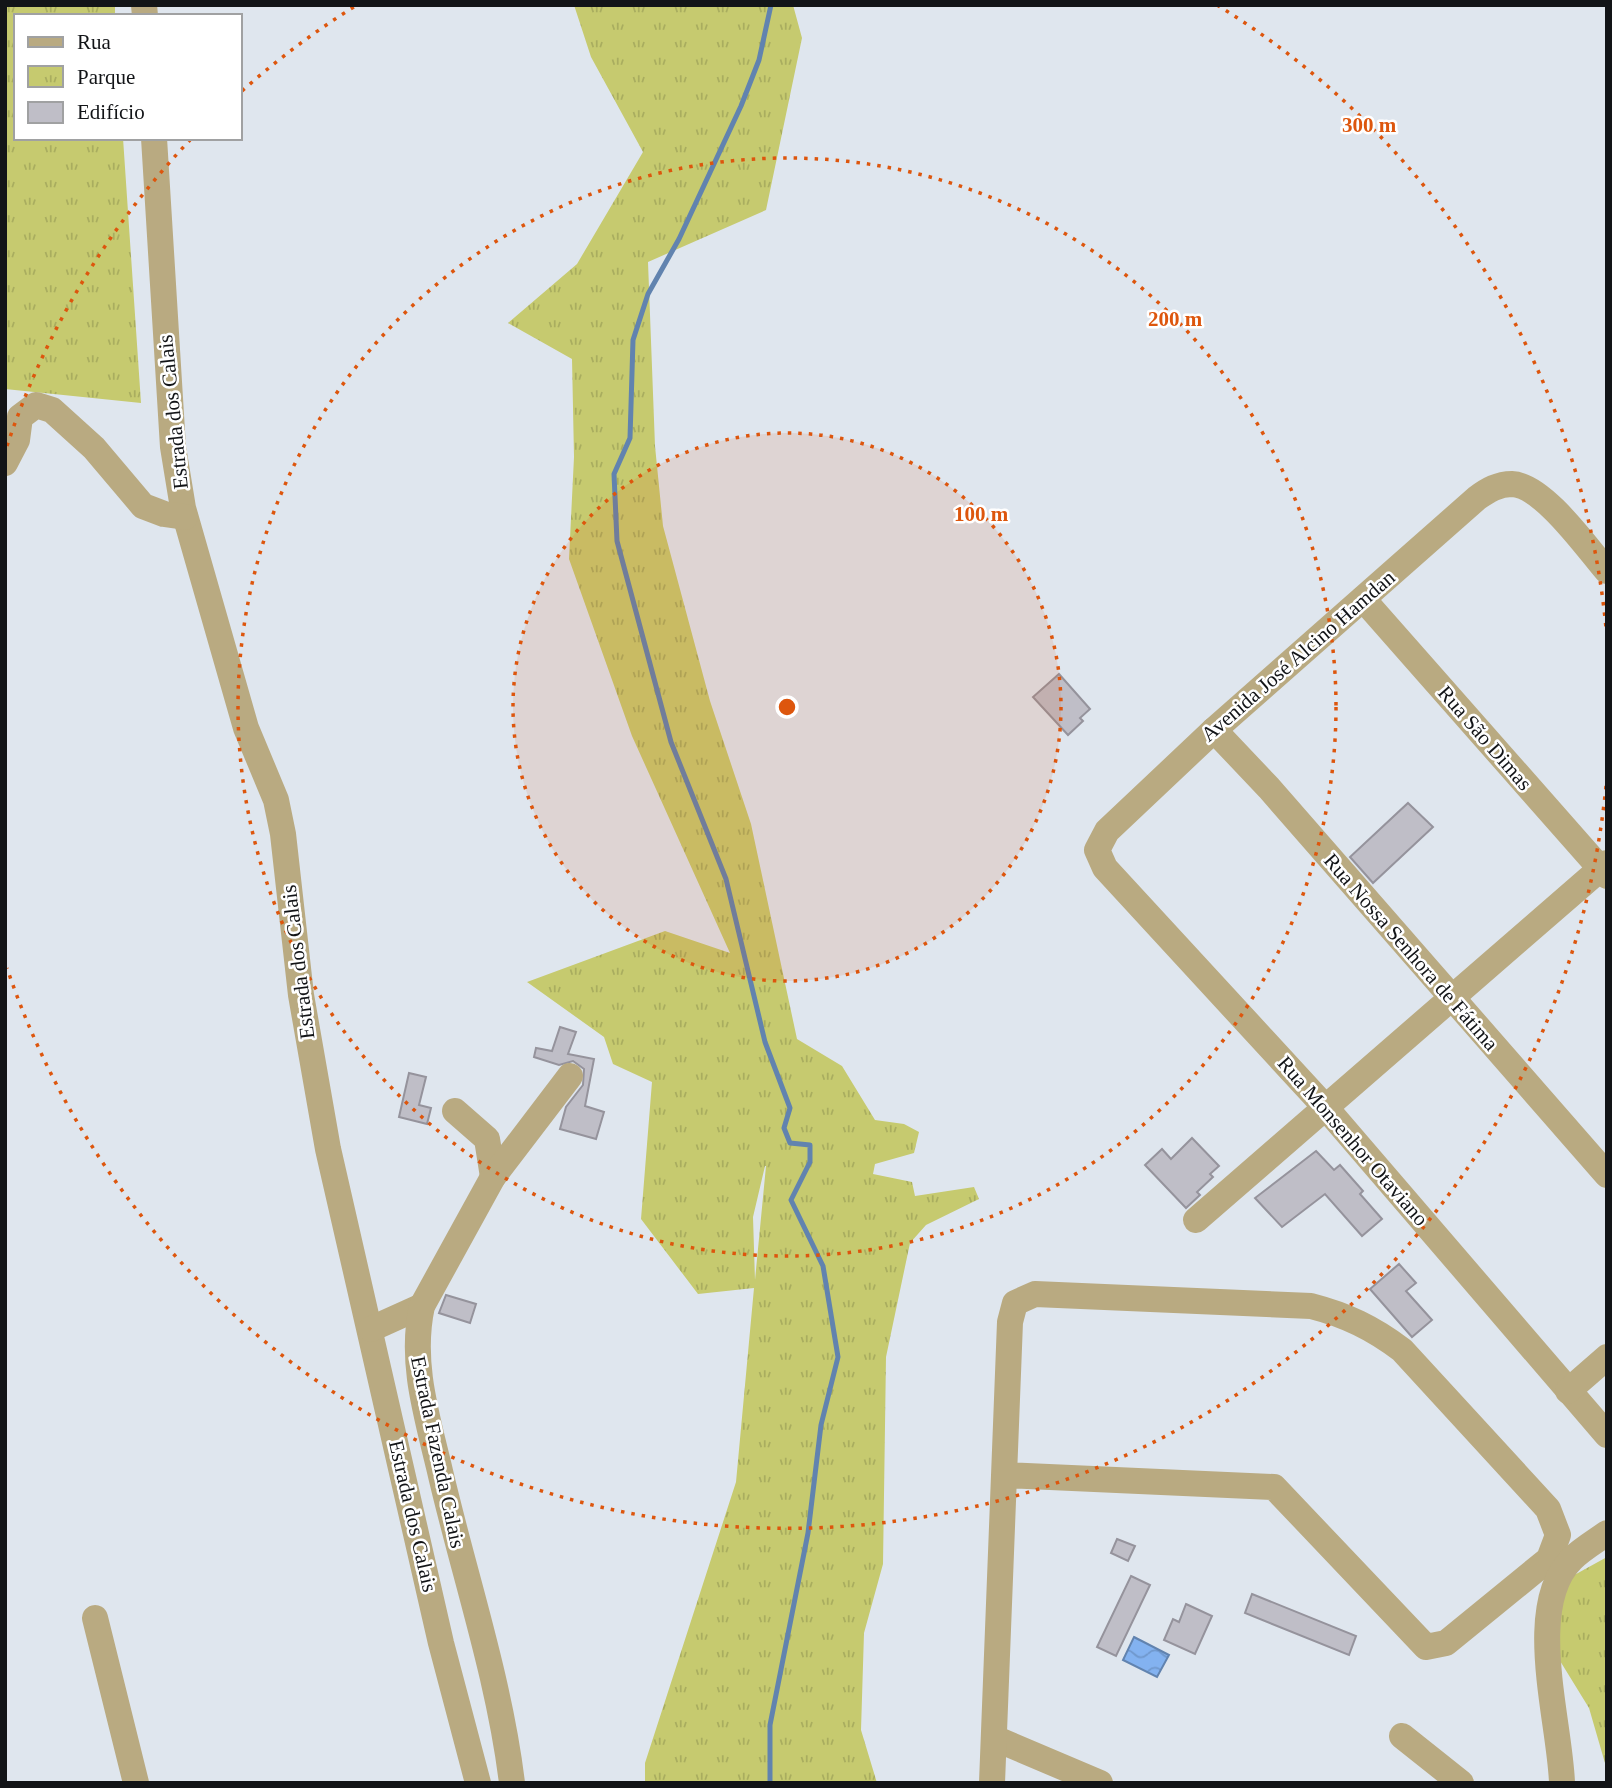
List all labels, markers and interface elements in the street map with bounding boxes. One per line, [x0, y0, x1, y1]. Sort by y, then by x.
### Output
legend [14, 14, 242, 140]
text: Rua [77, 30, 112, 54]
text: Parque [77, 65, 135, 89]
text: Edifício [77, 100, 145, 124]
text: 300 m [1342, 113, 1397, 137]
text: 200 m [1148, 307, 1203, 331]
street label: Estrada dos Calais [153, 334, 193, 490]
text: 100 m [954, 502, 1009, 526]
street label: Avenida José Alcino Hamdan [1196, 565, 1400, 747]
street label: Rua São Dimas [1433, 681, 1537, 795]
centre of rings [775, 695, 799, 719]
street label: Rua Nossa Senhora de Fátima [1319, 849, 1504, 1056]
street label: Estrada dos Calais [277, 884, 319, 1040]
street label: Rua Monsenhor Otaviano [1273, 1051, 1433, 1231]
street label: Estrada Fazenda Calais [406, 1354, 470, 1550]
street label: Estrada dos Calais [384, 1438, 442, 1594]

